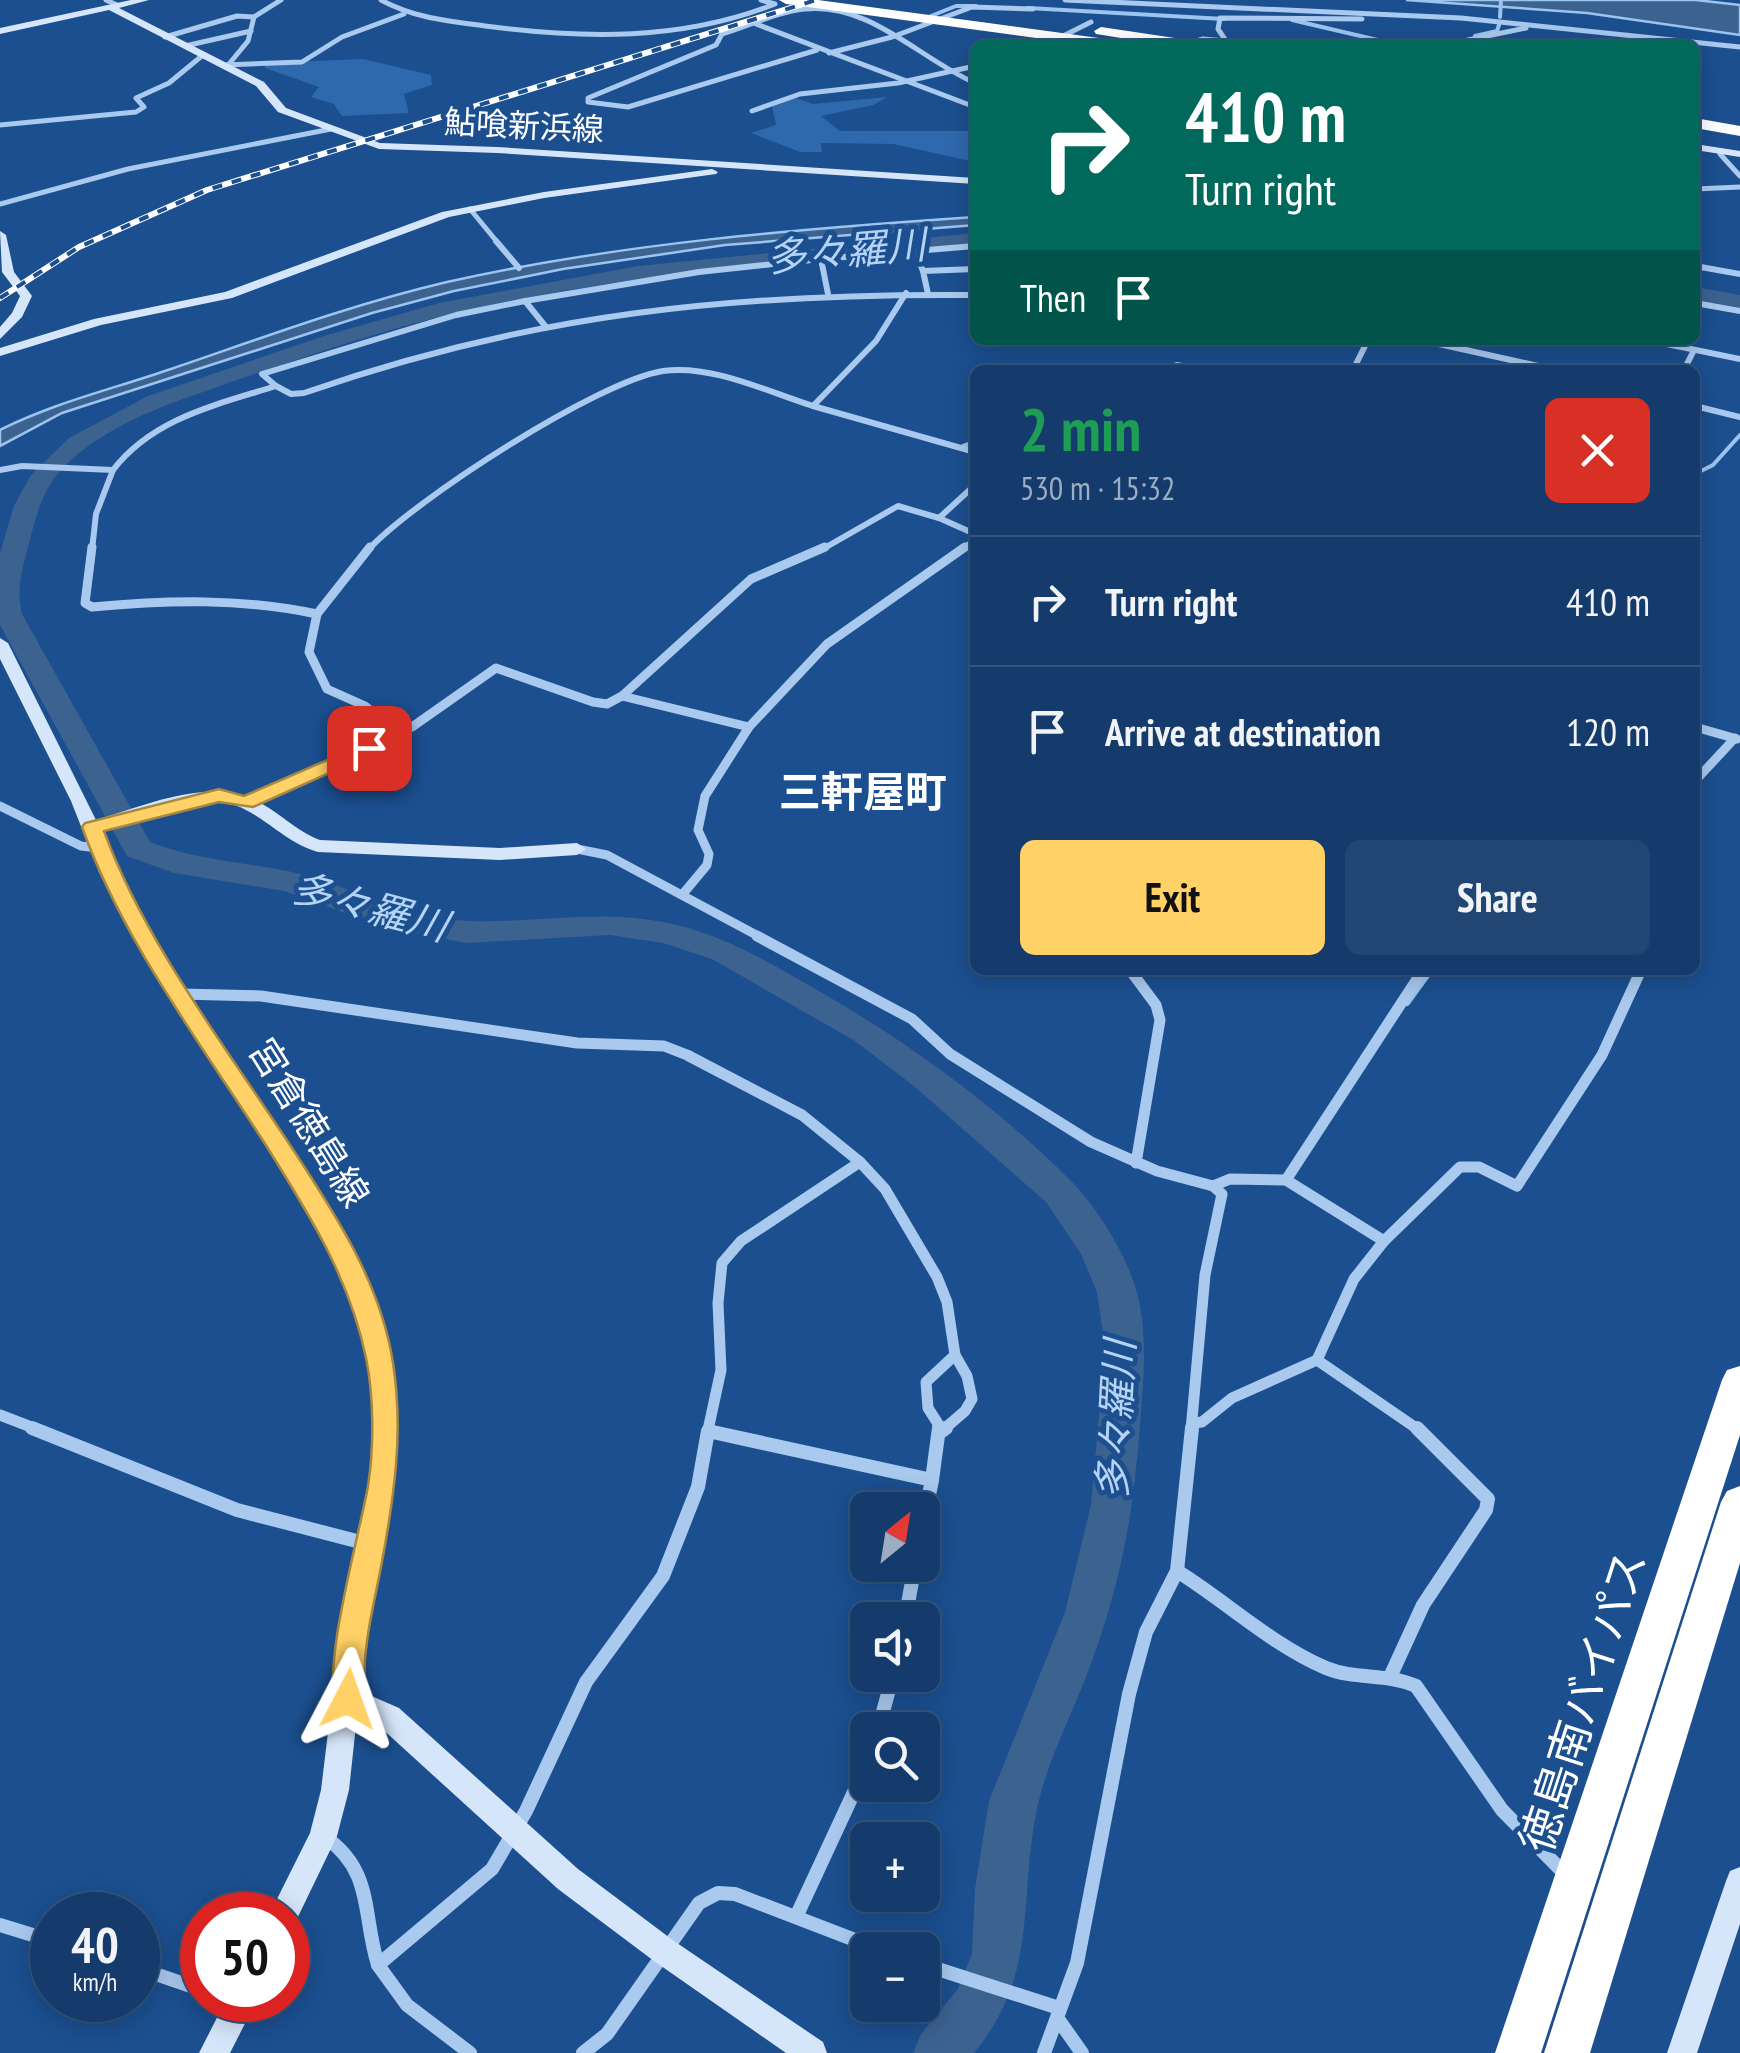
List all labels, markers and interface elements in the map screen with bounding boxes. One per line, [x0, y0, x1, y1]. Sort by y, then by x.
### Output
text: 410 m [1185, 71, 1346, 161]
icon: right [1020, 80, 1150, 210]
street label: 鮎喰新浜線 [443, 100, 605, 150]
text: Turn right [1185, 159, 1336, 217]
water label: 多々羅川 [764, 217, 932, 283]
icon: arrive [1106, 270, 1161, 325]
text: Then [1020, 273, 1086, 322]
text: 2 min [1020, 390, 1141, 468]
button: close [1545, 398, 1650, 503]
text: 530 m · 15:32 [1020, 467, 1175, 509]
icon: right [1020, 574, 1075, 629]
text: Turn right [1105, 577, 1237, 626]
text: 410 m [1566, 577, 1650, 626]
icon: arrive [1020, 704, 1075, 759]
pin [327, 706, 412, 791]
text: Arrive at destination [1105, 707, 1381, 756]
text: 120 m [1566, 707, 1650, 756]
icon: arrive [342, 721, 397, 776]
district label: 三軒屋町 [779, 764, 947, 819]
button: Exit [1020, 840, 1325, 955]
button: Share [1345, 840, 1650, 955]
water label: 多々羅川 [286, 860, 458, 953]
street label: 宮倉徳島線 [239, 1028, 381, 1216]
water label: 多々羅川 [1085, 1335, 1145, 1501]
north arrow [850, 1492, 940, 1582]
map controls [850, 1492, 940, 2022]
street label: 徳島南バイパス [1506, 1543, 1658, 1859]
button: sound [850, 1602, 940, 1692]
position arrow [296, 1647, 400, 1751]
button: search [850, 1712, 940, 1802]
button: + [850, 1822, 940, 1912]
speed limit sign: 50 [180, 1892, 310, 2022]
text: 40 [71, 1912, 119, 1977]
button: − [850, 1932, 940, 2022]
text: km/h [73, 1966, 117, 1998]

